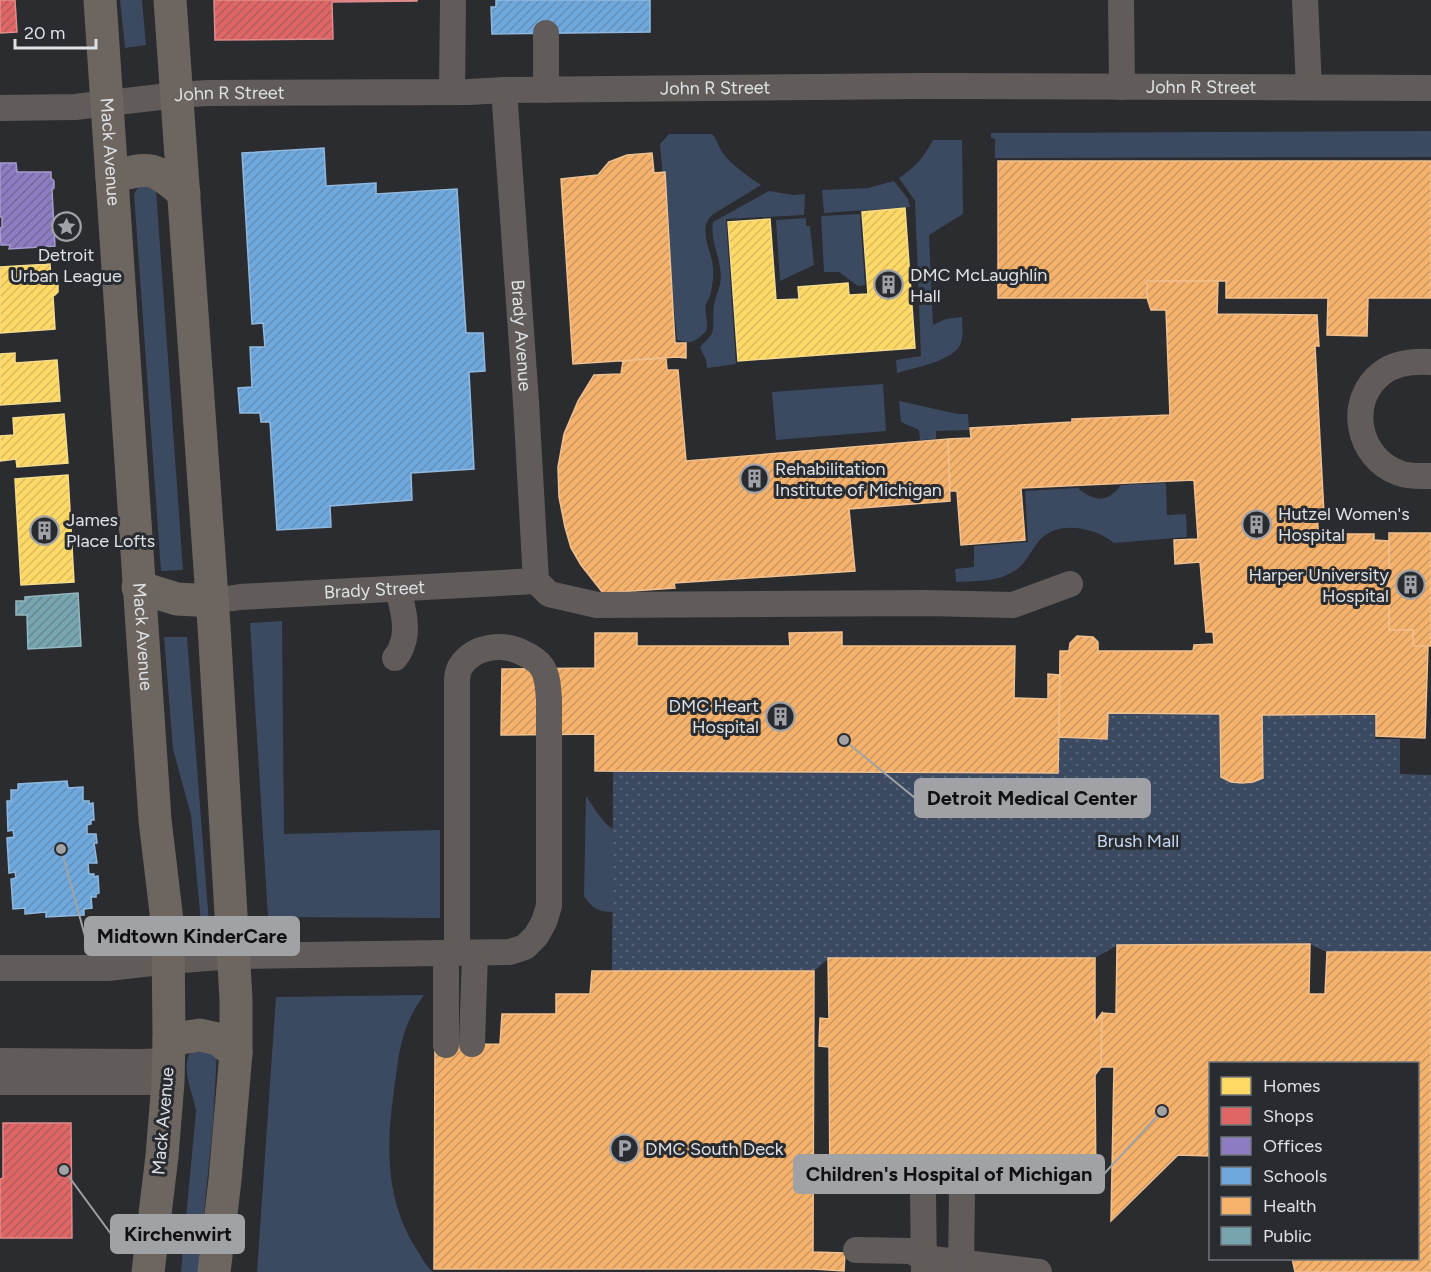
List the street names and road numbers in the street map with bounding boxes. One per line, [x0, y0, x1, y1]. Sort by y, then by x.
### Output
street label: John R Street [660, 76, 771, 100]
street label: John R Street [1146, 76, 1257, 98]
street label: John R Street [173, 82, 285, 106]
street label: Mack Avenue [96, 97, 125, 207]
street label: Brady Avenue [506, 279, 536, 392]
street label: Brady Street [323, 576, 426, 603]
street label: Mack Avenue [128, 582, 157, 691]
street label: Mack Avenue [147, 1066, 179, 1176]

